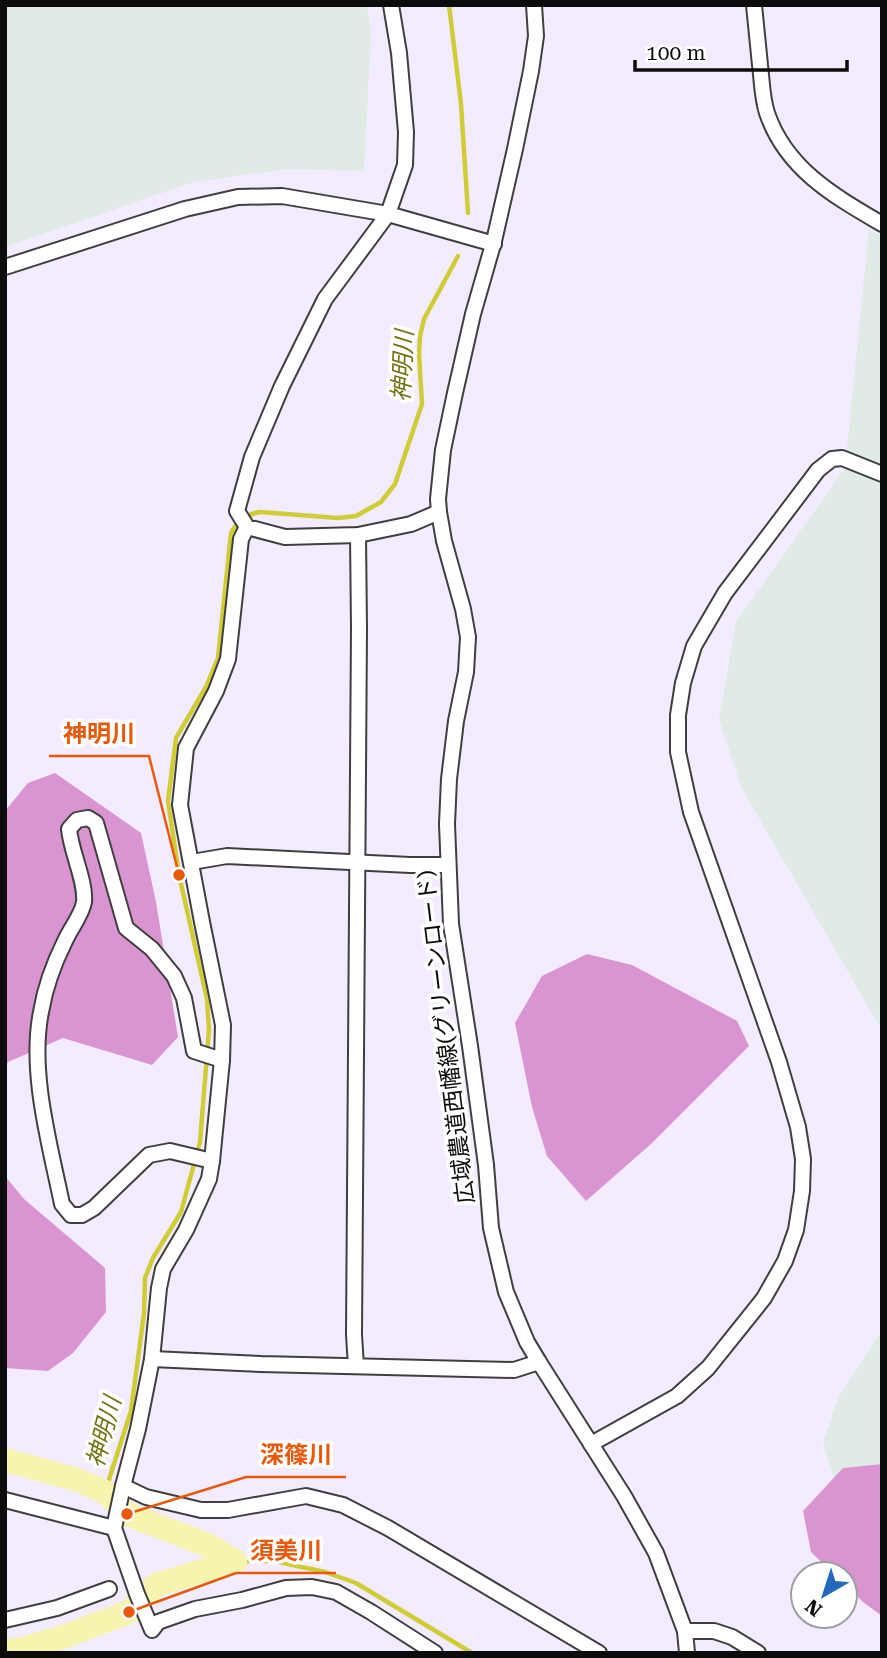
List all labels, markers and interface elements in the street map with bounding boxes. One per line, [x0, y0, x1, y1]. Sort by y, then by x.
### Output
scale bar [635, 28, 847, 72]
text: 100 m [646, 41, 706, 65]
water label: 神明川 [387, 326, 419, 403]
callout: 神明川 [49, 711, 149, 756]
text: 神明川 [63, 720, 135, 748]
street label: 広域農道西幡線(グリーンロード) [412, 869, 480, 1205]
water label: 神明川 [81, 1391, 128, 1470]
callout: 深篠川 [246, 1432, 346, 1477]
text: 深篠川 [260, 1441, 332, 1469]
callout: 須美川 [236, 1528, 336, 1573]
text: 須美川 [250, 1537, 322, 1565]
north arrow [789, 1560, 859, 1630]
text: N [800, 1594, 827, 1621]

